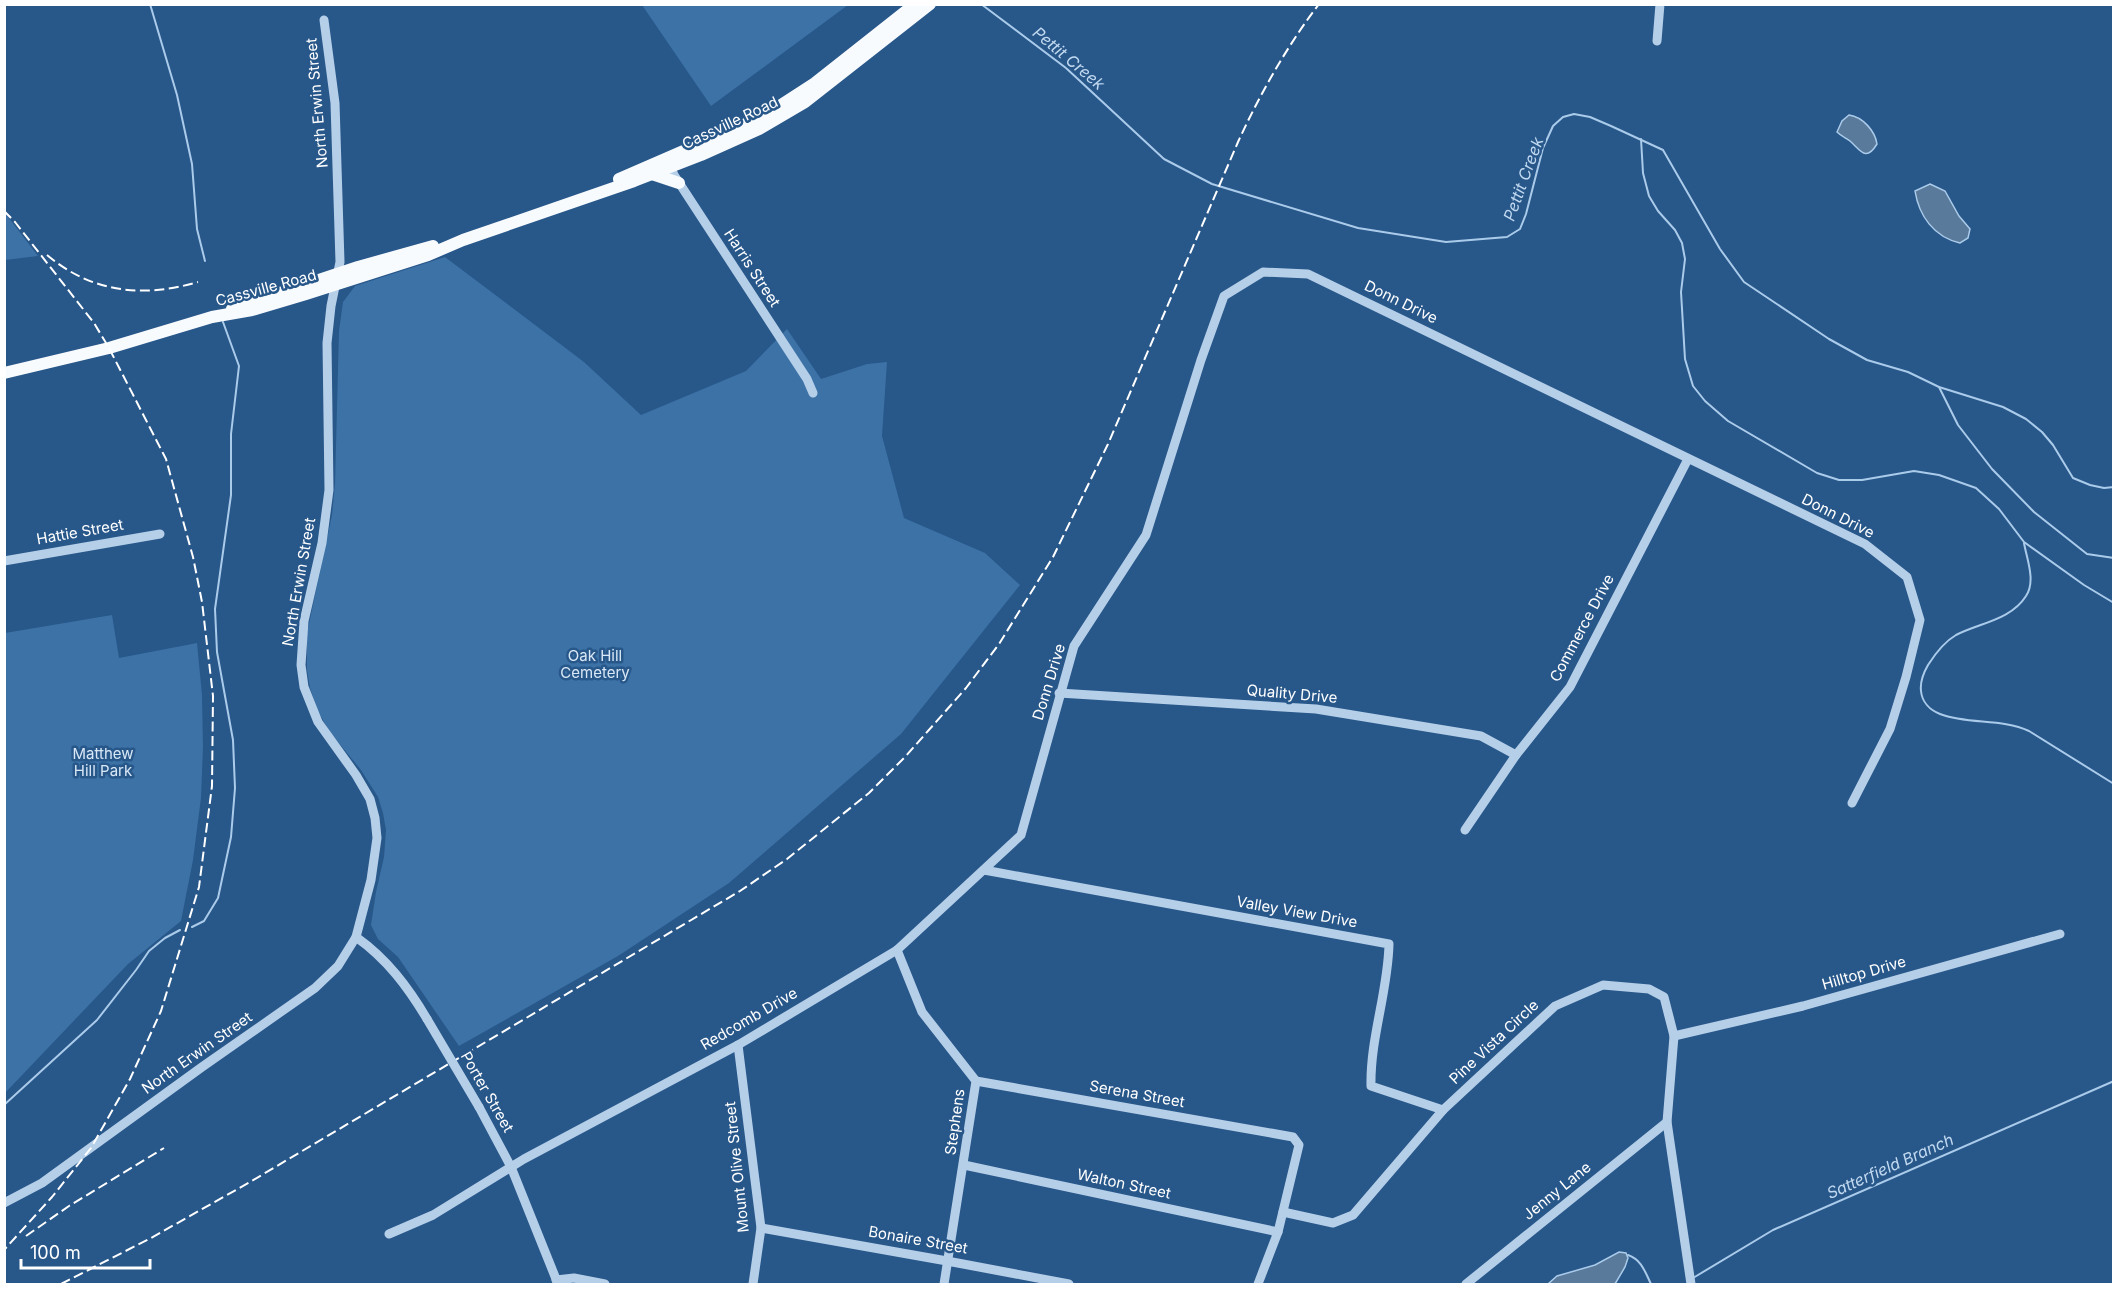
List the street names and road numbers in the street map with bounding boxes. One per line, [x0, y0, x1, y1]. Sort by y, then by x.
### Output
street label: North Erwin Street [301, 37, 332, 169]
street label: Cassville Road [679, 92, 781, 153]
street label: Harris Street [720, 225, 785, 310]
street label: Cassville Road [213, 265, 318, 310]
street label: Donn Drive [1362, 276, 1441, 327]
street label: Donn Drive [1799, 489, 1878, 542]
street label: Hattie Street [35, 515, 125, 548]
street label: North Erwin Street [278, 516, 319, 648]
street label: Commerce Drive [1545, 571, 1618, 685]
street label: Donn Drive [1028, 641, 1069, 722]
street label: Quality Drive [1246, 680, 1338, 707]
street label: Valley View Drive [1235, 892, 1359, 932]
street label: Hilltop Drive [1820, 951, 1908, 994]
street label: Redcomb Drive [697, 983, 801, 1054]
street label: Pine Vista Circle [1445, 995, 1542, 1088]
street label: North Erwin Street [138, 1007, 256, 1098]
street label: Porter Street [457, 1048, 518, 1136]
street label: Serena Street [1088, 1076, 1186, 1111]
street label: Stephens [940, 1088, 969, 1156]
street label: Mount Olive Street [720, 1101, 753, 1233]
street label: Jenny Lane [1519, 1157, 1595, 1224]
street label: Walton Street [1075, 1164, 1173, 1203]
street label: Bonaire Street [867, 1221, 969, 1258]

